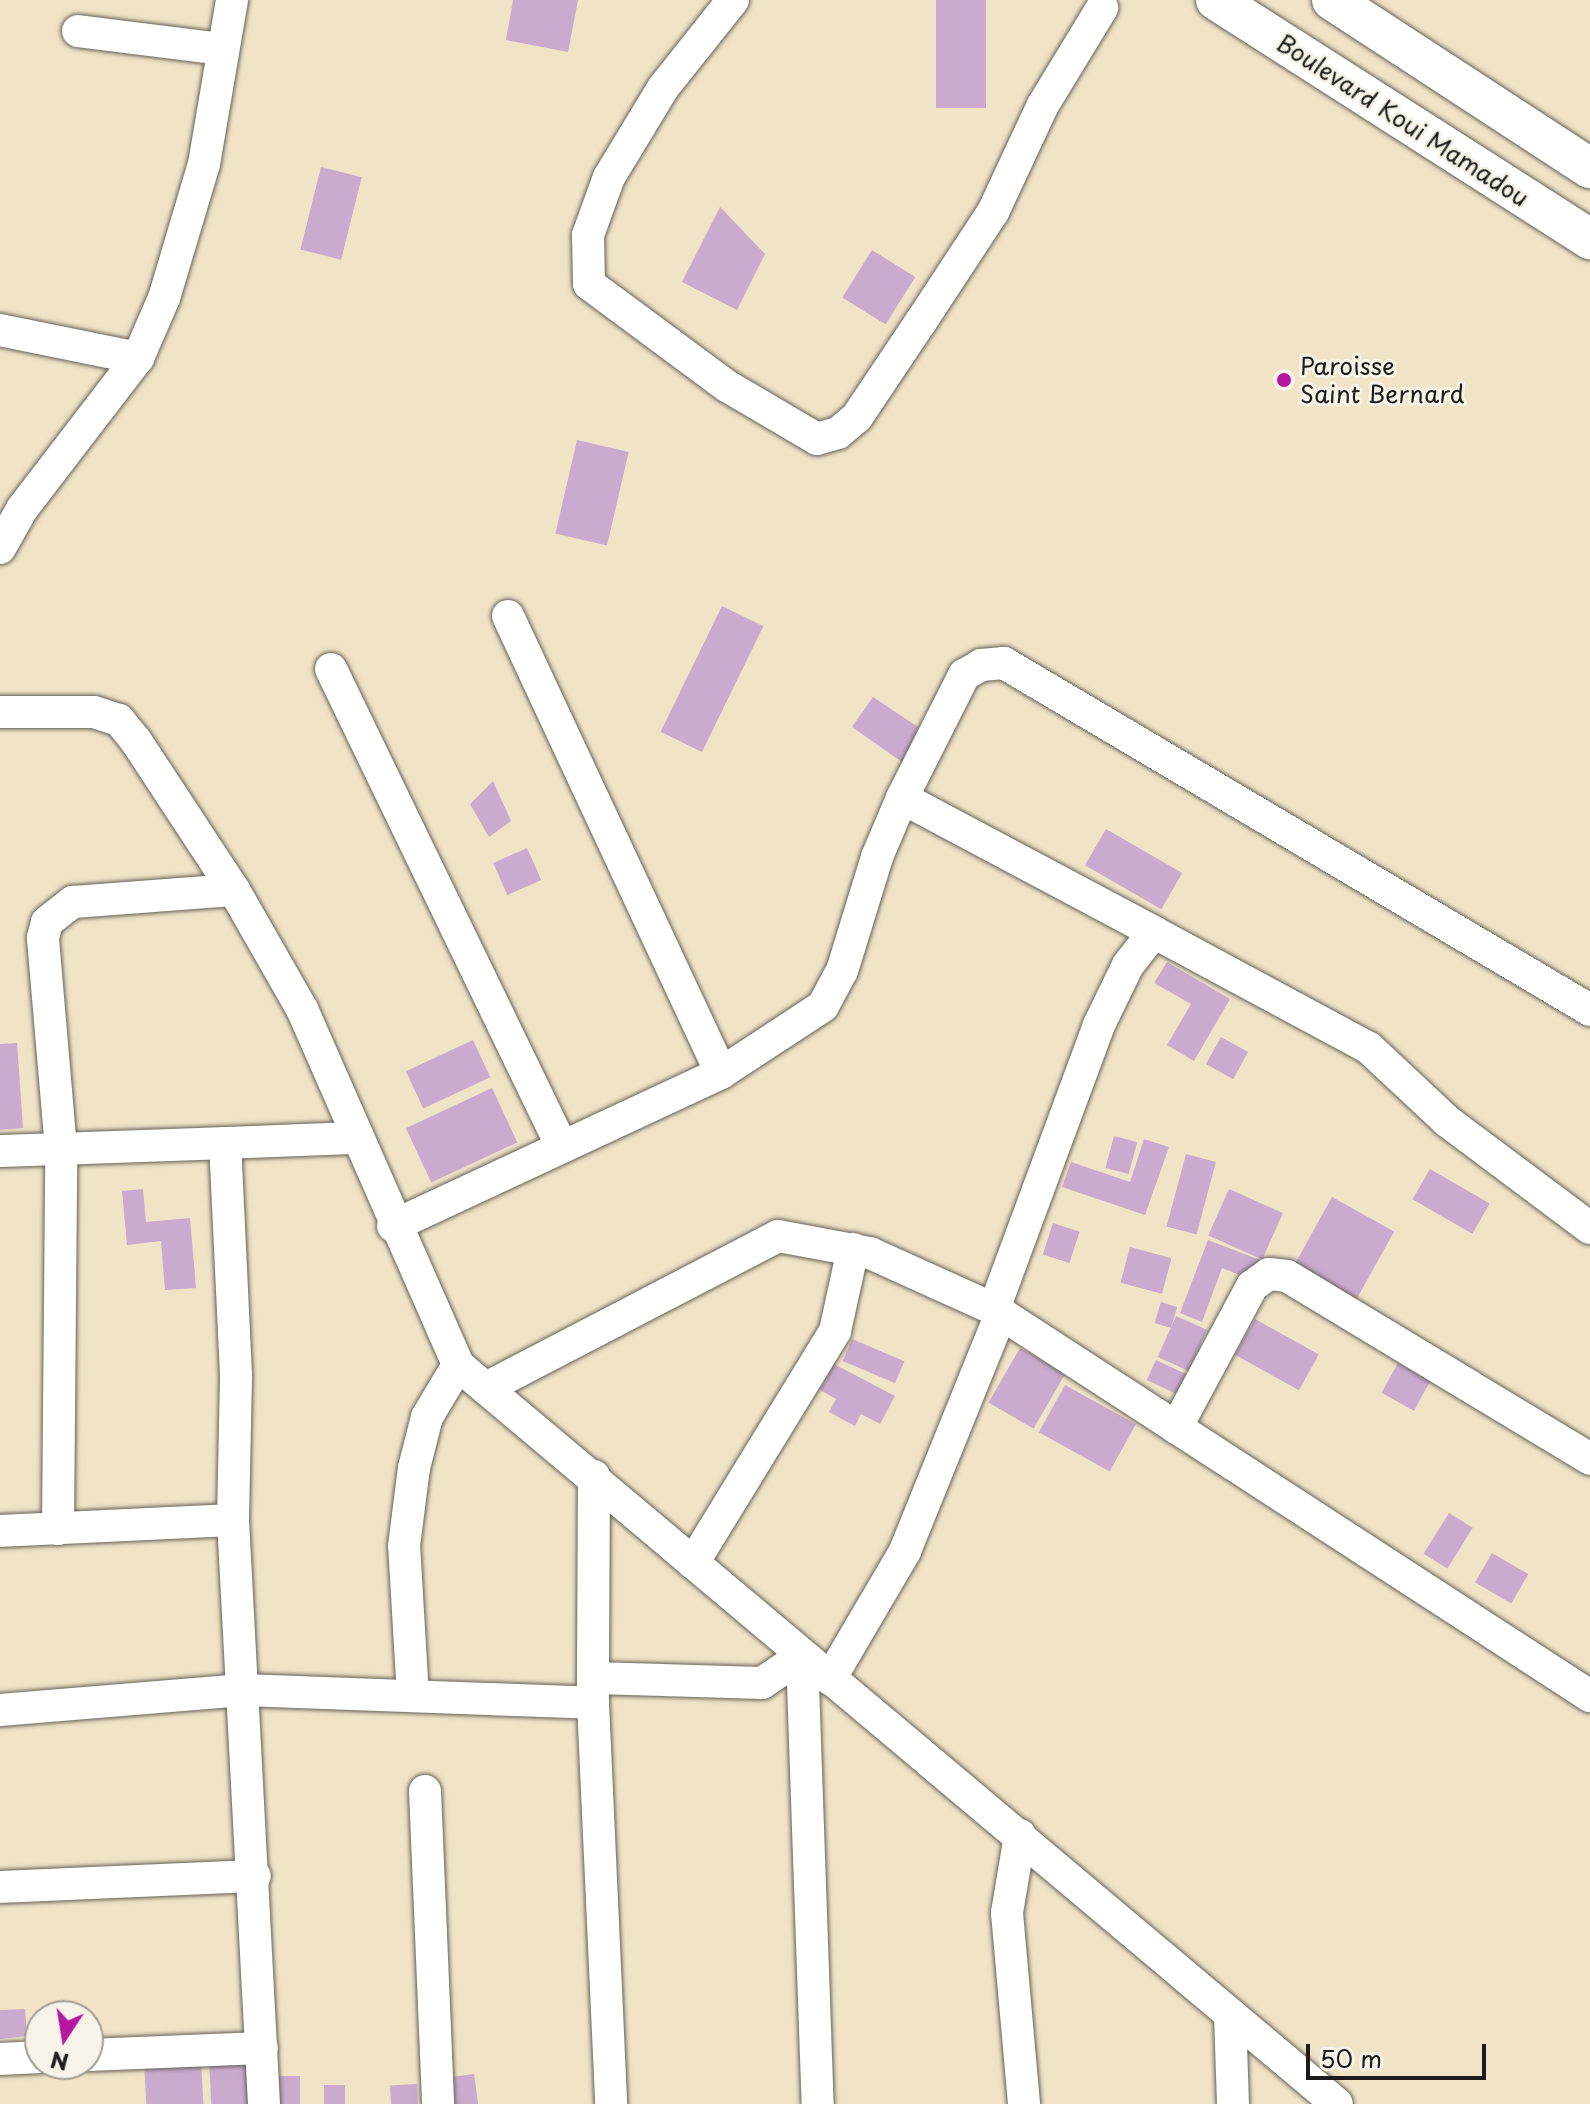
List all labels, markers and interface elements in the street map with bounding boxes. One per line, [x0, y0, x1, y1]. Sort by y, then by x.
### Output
street label: Boulevard Koui Mamadou [1271, 28, 1535, 212]
place label: Paroisse Saint Bernard [1300, 352, 1465, 408]
marker: Paroisse Saint Bernard [1275, 371, 1293, 389]
north arrow [24, 2000, 104, 2080]
scale bar [1310, 2028, 1490, 2078]
text: 50 m [1320, 2040, 1382, 2076]
text: N [47, 2044, 71, 2080]

